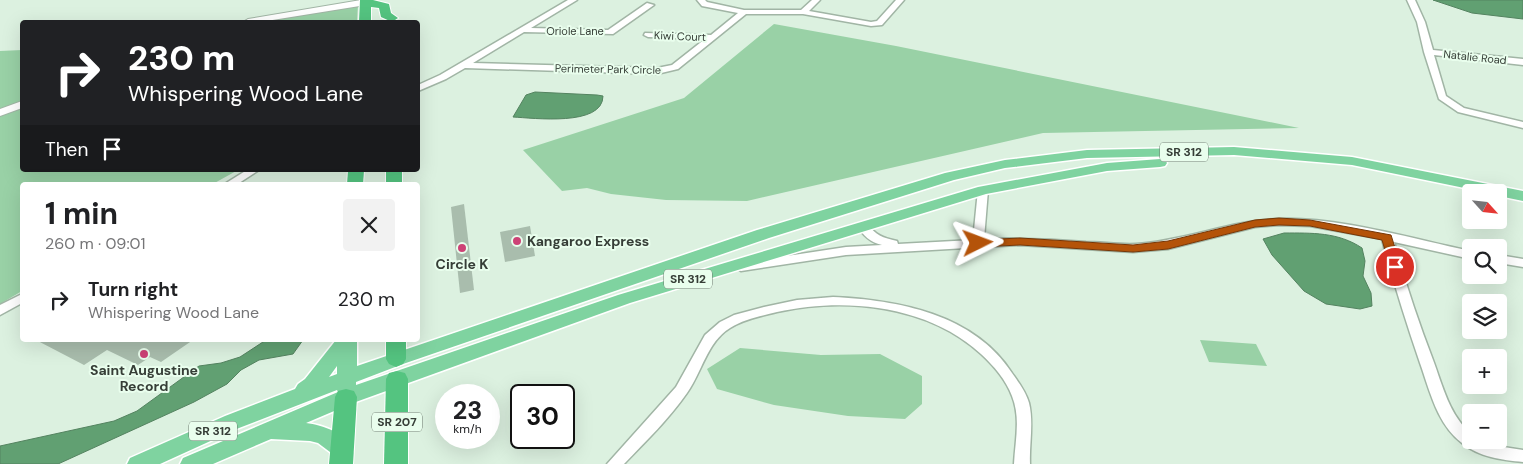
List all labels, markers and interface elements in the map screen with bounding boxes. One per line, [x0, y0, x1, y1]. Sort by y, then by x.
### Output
street label: Oriole Lane [546, 24, 604, 38]
street label: Kiwi Court [654, 28, 706, 44]
text: 230 m [128, 35, 235, 81]
icon: right [45, 40, 110, 105]
street label: Natalie Road [1443, 47, 1507, 67]
street label: Perimeter Park Circle [555, 61, 661, 77]
text: Whispering Wood Lane [128, 79, 363, 108]
icon: arrive [98, 135, 126, 163]
text: Then [45, 137, 88, 162]
road number: SR 312 [1160, 142, 1208, 162]
north arrow [1462, 184, 1508, 229]
map controls [1462, 184, 1507, 449]
text: 1 min [45, 194, 118, 233]
button: close [343, 199, 395, 251]
position arrow [951, 216, 1003, 268]
place label: Kangaroo Express [527, 232, 649, 250]
text: 260 m · 09:01 [45, 233, 146, 254]
marker: Kangaroo Express [511, 235, 523, 247]
button: search [1462, 239, 1507, 284]
marker: Circle K [456, 242, 468, 254]
pin [1374, 246, 1416, 288]
icon: arrive [1381, 253, 1409, 281]
place label: Circle K [436, 255, 488, 273]
road number: SR 312 [664, 270, 712, 288]
text: Turn right [88, 277, 178, 302]
icon: right [45, 286, 73, 314]
text: 230 m [338, 287, 395, 312]
button: layers [1462, 294, 1507, 339]
text: Whispering Wood Lane [88, 302, 259, 323]
marker: Saint Augustine Record [138, 348, 150, 360]
button: + [1462, 349, 1507, 394]
place label: Saint Augustine Record [90, 361, 198, 395]
speed limit sign: 30 [510, 384, 575, 449]
text: 23 [453, 394, 482, 427]
button: − [1462, 404, 1507, 449]
road number: SR 207 [372, 412, 422, 432]
text: km/h [453, 421, 482, 437]
road number: SR 312 [189, 422, 237, 441]

